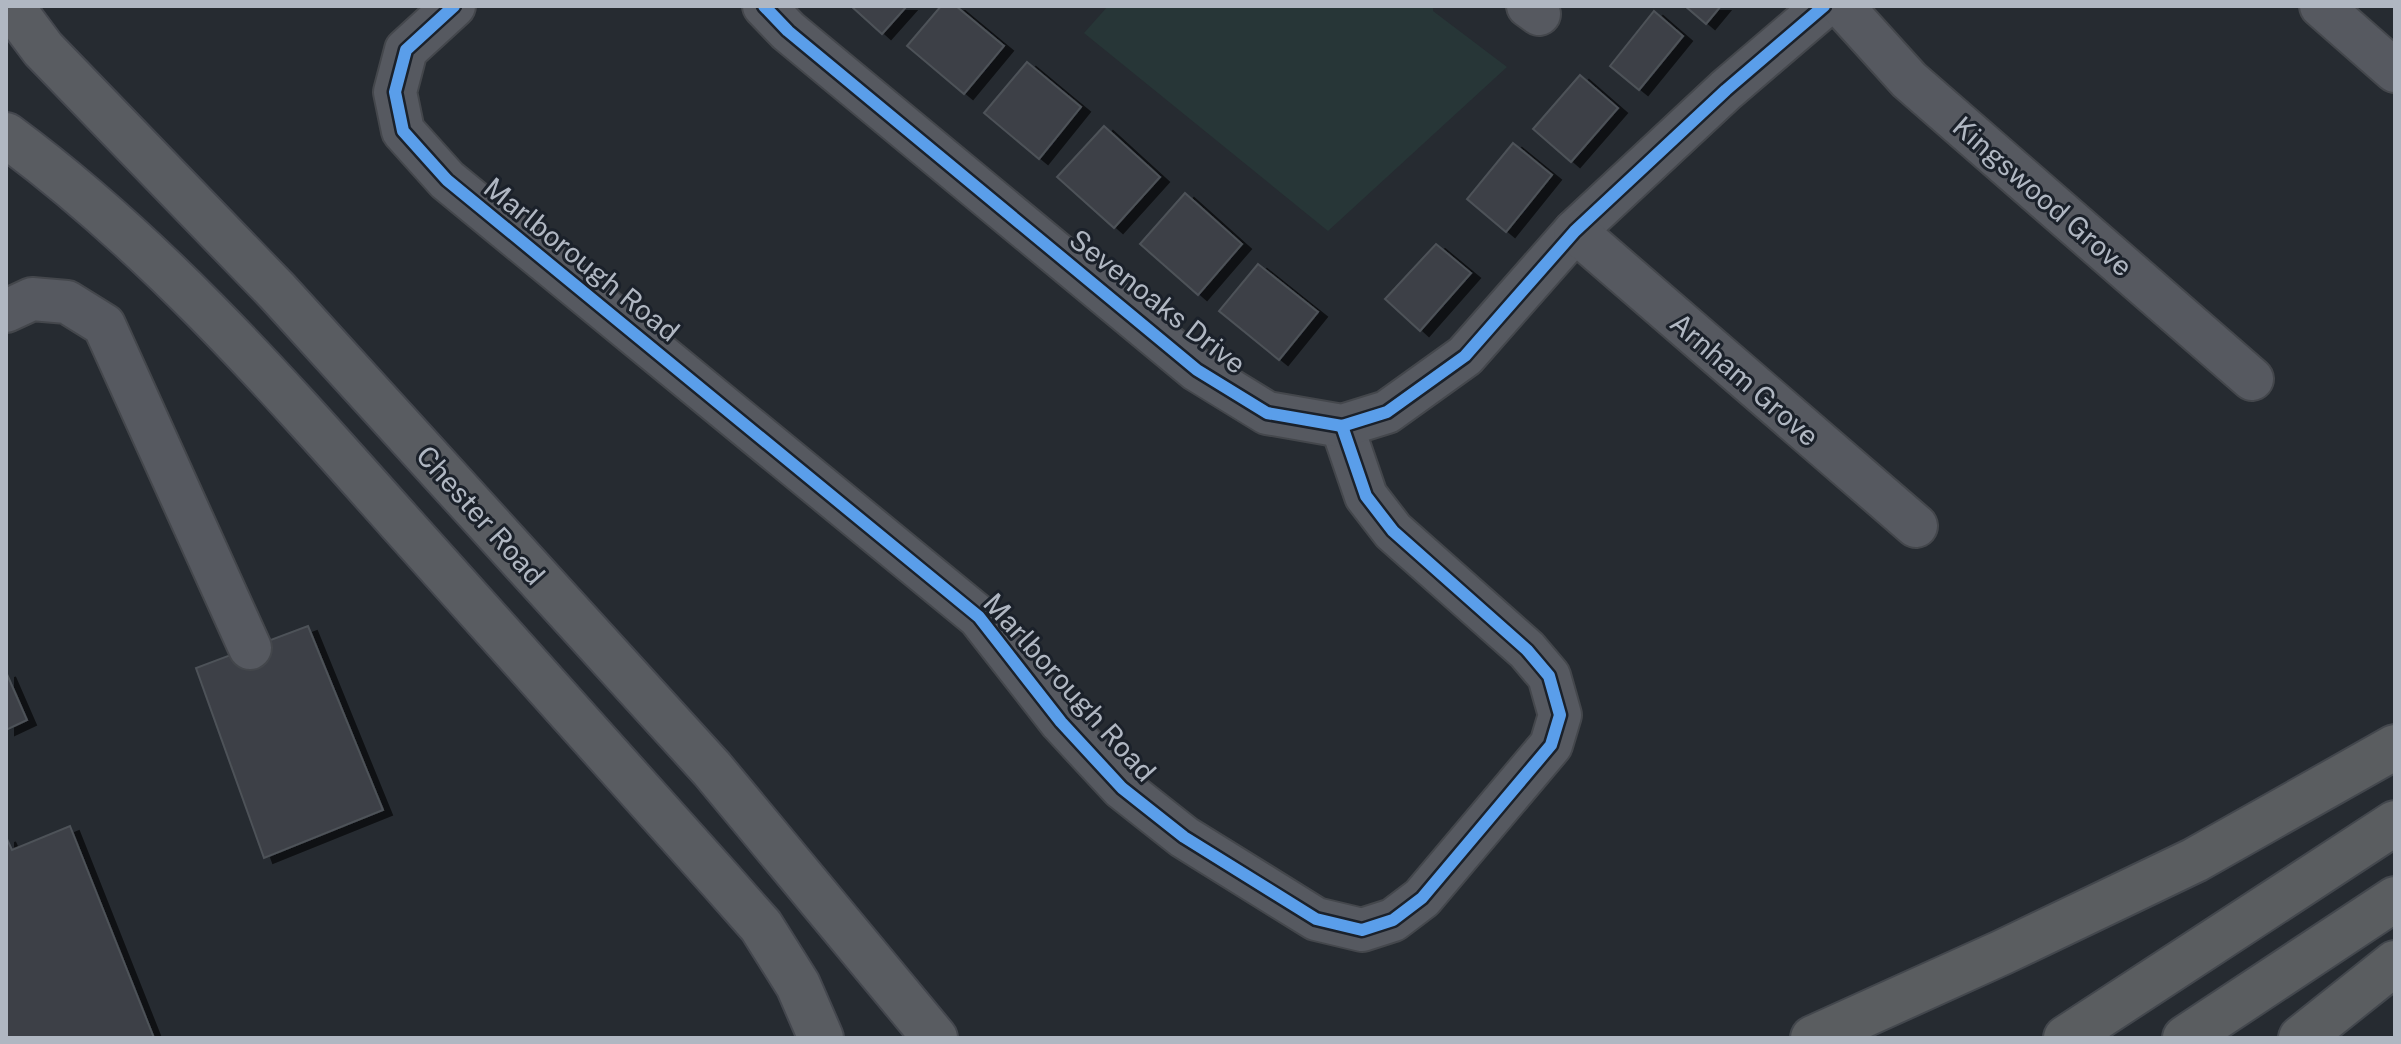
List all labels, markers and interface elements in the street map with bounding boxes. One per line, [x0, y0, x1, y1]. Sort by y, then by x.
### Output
street label: Kingswood Grove [1947, 109, 2139, 283]
street label: Marlborough Road [478, 170, 686, 348]
street label: Sevenoaks Drive [1063, 222, 1253, 380]
street label: Arnham Grove [1664, 306, 1826, 452]
street label: Chester Road [410, 439, 552, 591]
street label: Marlborough Road [977, 586, 1163, 788]

